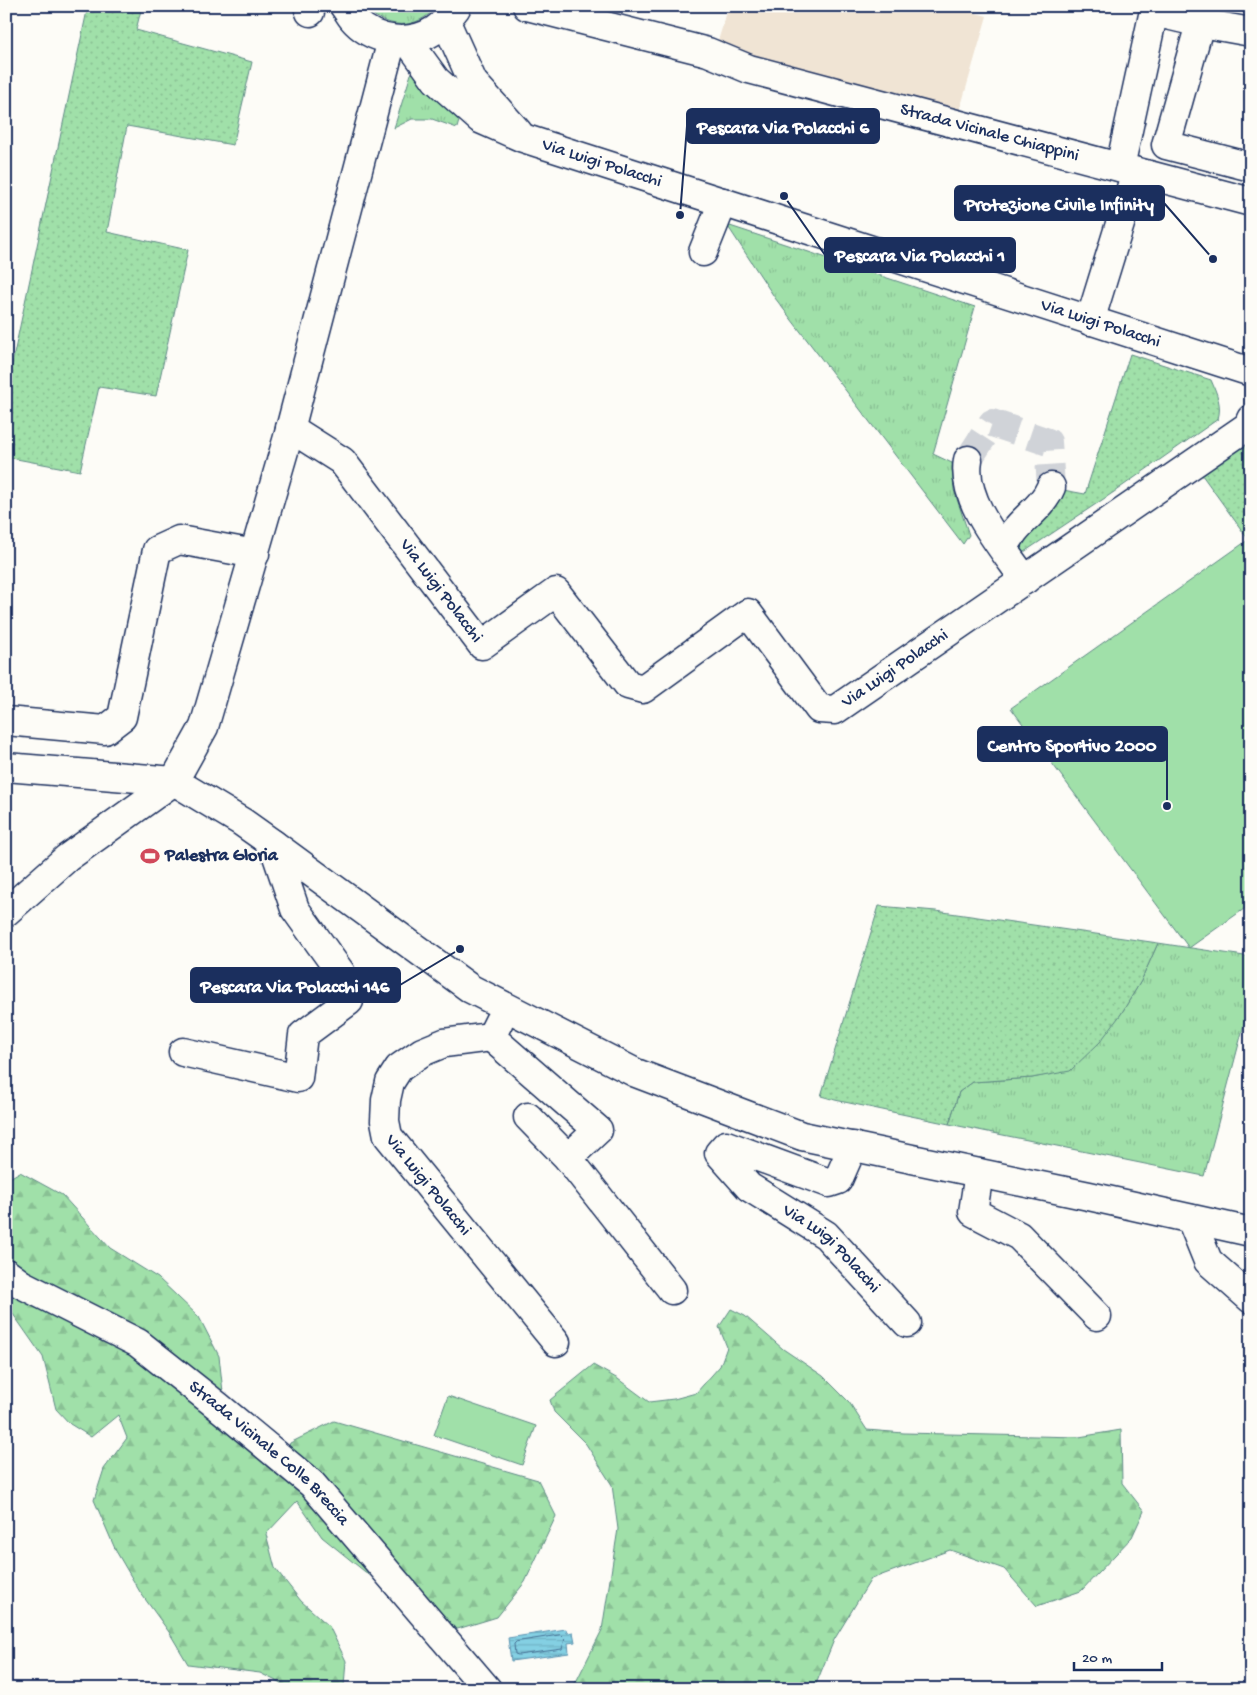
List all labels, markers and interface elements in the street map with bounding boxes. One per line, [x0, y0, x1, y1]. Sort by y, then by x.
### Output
street label: Strada Vicinale Chiappini [898, 99, 1081, 167]
callout: Pescara Via Polacchi 6 [687, 109, 879, 143]
text: Pescara Via Polacchi 6 [696, 118, 869, 141]
street label: Via Luigi Polacchi [538, 134, 664, 192]
callout: Protezione Civile Infinity [955, 186, 1164, 220]
text: Protezione Civile Infinity [963, 195, 1154, 218]
callout: Pescara Via Polacchi 1 [825, 238, 1015, 272]
text: Pescara Via Polacchi 1 [834, 246, 1005, 269]
street label: Via Luigi Polacchi [1037, 294, 1163, 353]
street label: Via Luigi Polacchi [394, 534, 487, 647]
street label: Via Luigi Polacchi [837, 625, 953, 713]
callout: Centro Sportivo 2000 [978, 727, 1167, 761]
text: Centro Sportivo 2000 [986, 736, 1157, 759]
sports icon: Palestra Gloria [139, 845, 161, 867]
place label: Palestra Gloria [164, 846, 279, 867]
callout: Pescara Via Polacchi 146 [191, 968, 400, 1002]
text: Pescara Via Polacchi 146 [200, 977, 390, 1000]
street label: Via Luigi Polacchi [380, 1129, 476, 1240]
street label: Via Luigi Polacchi [778, 1199, 885, 1297]
street label: Strada Vicinale Colle Breccia [184, 1376, 354, 1531]
scale bar [1074, 1640, 1162, 1672]
text: 20 m [1082, 1650, 1112, 1668]

